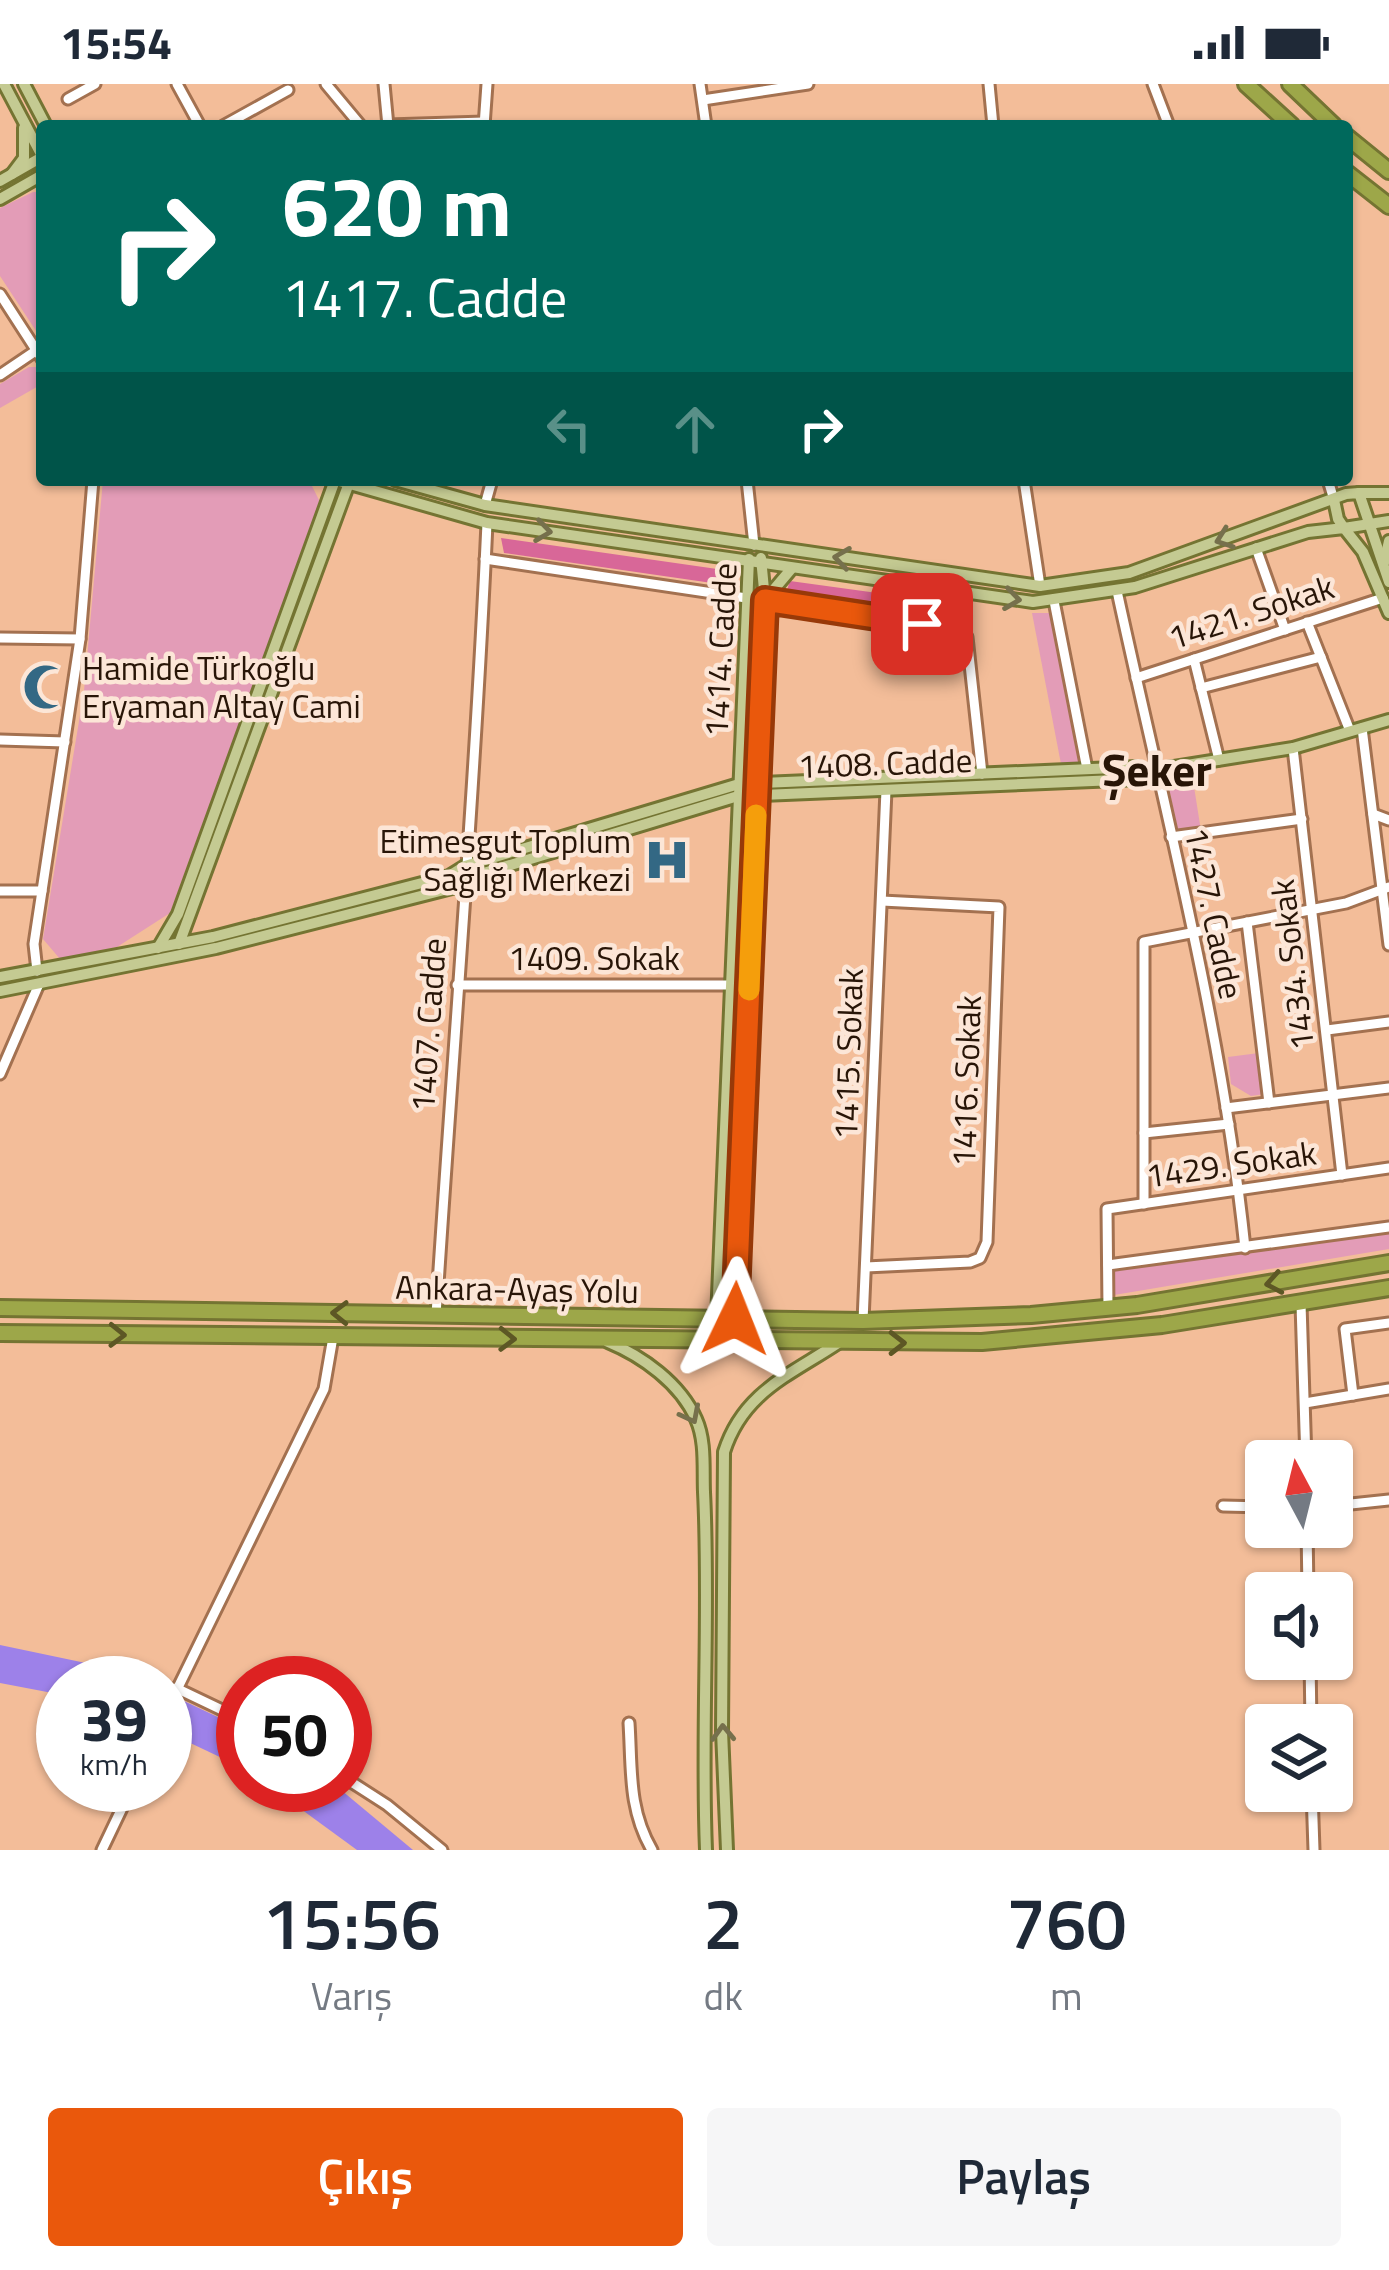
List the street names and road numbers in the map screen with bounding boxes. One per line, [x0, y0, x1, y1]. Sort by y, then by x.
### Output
street label: 1414. Cadde [690, 562, 750, 738]
street label: 1421. Sokak [1162, 562, 1341, 662]
street label: 1408. Cadde [797, 735, 973, 791]
street label: 1427. Cadde [1171, 823, 1257, 1003]
street label: 1434. Sokak [1257, 877, 1327, 1053]
street label: 1409. Sokak [508, 933, 680, 983]
street label: 1407. Cadde [397, 936, 459, 1114]
street label: 1415. Sokak [820, 967, 876, 1141]
street label: 1416. Sokak [938, 994, 994, 1168]
street label: 1429. Sokak [1143, 1127, 1320, 1201]
street label: Ankara-Ayaş Yolu [395, 1262, 639, 1316]

